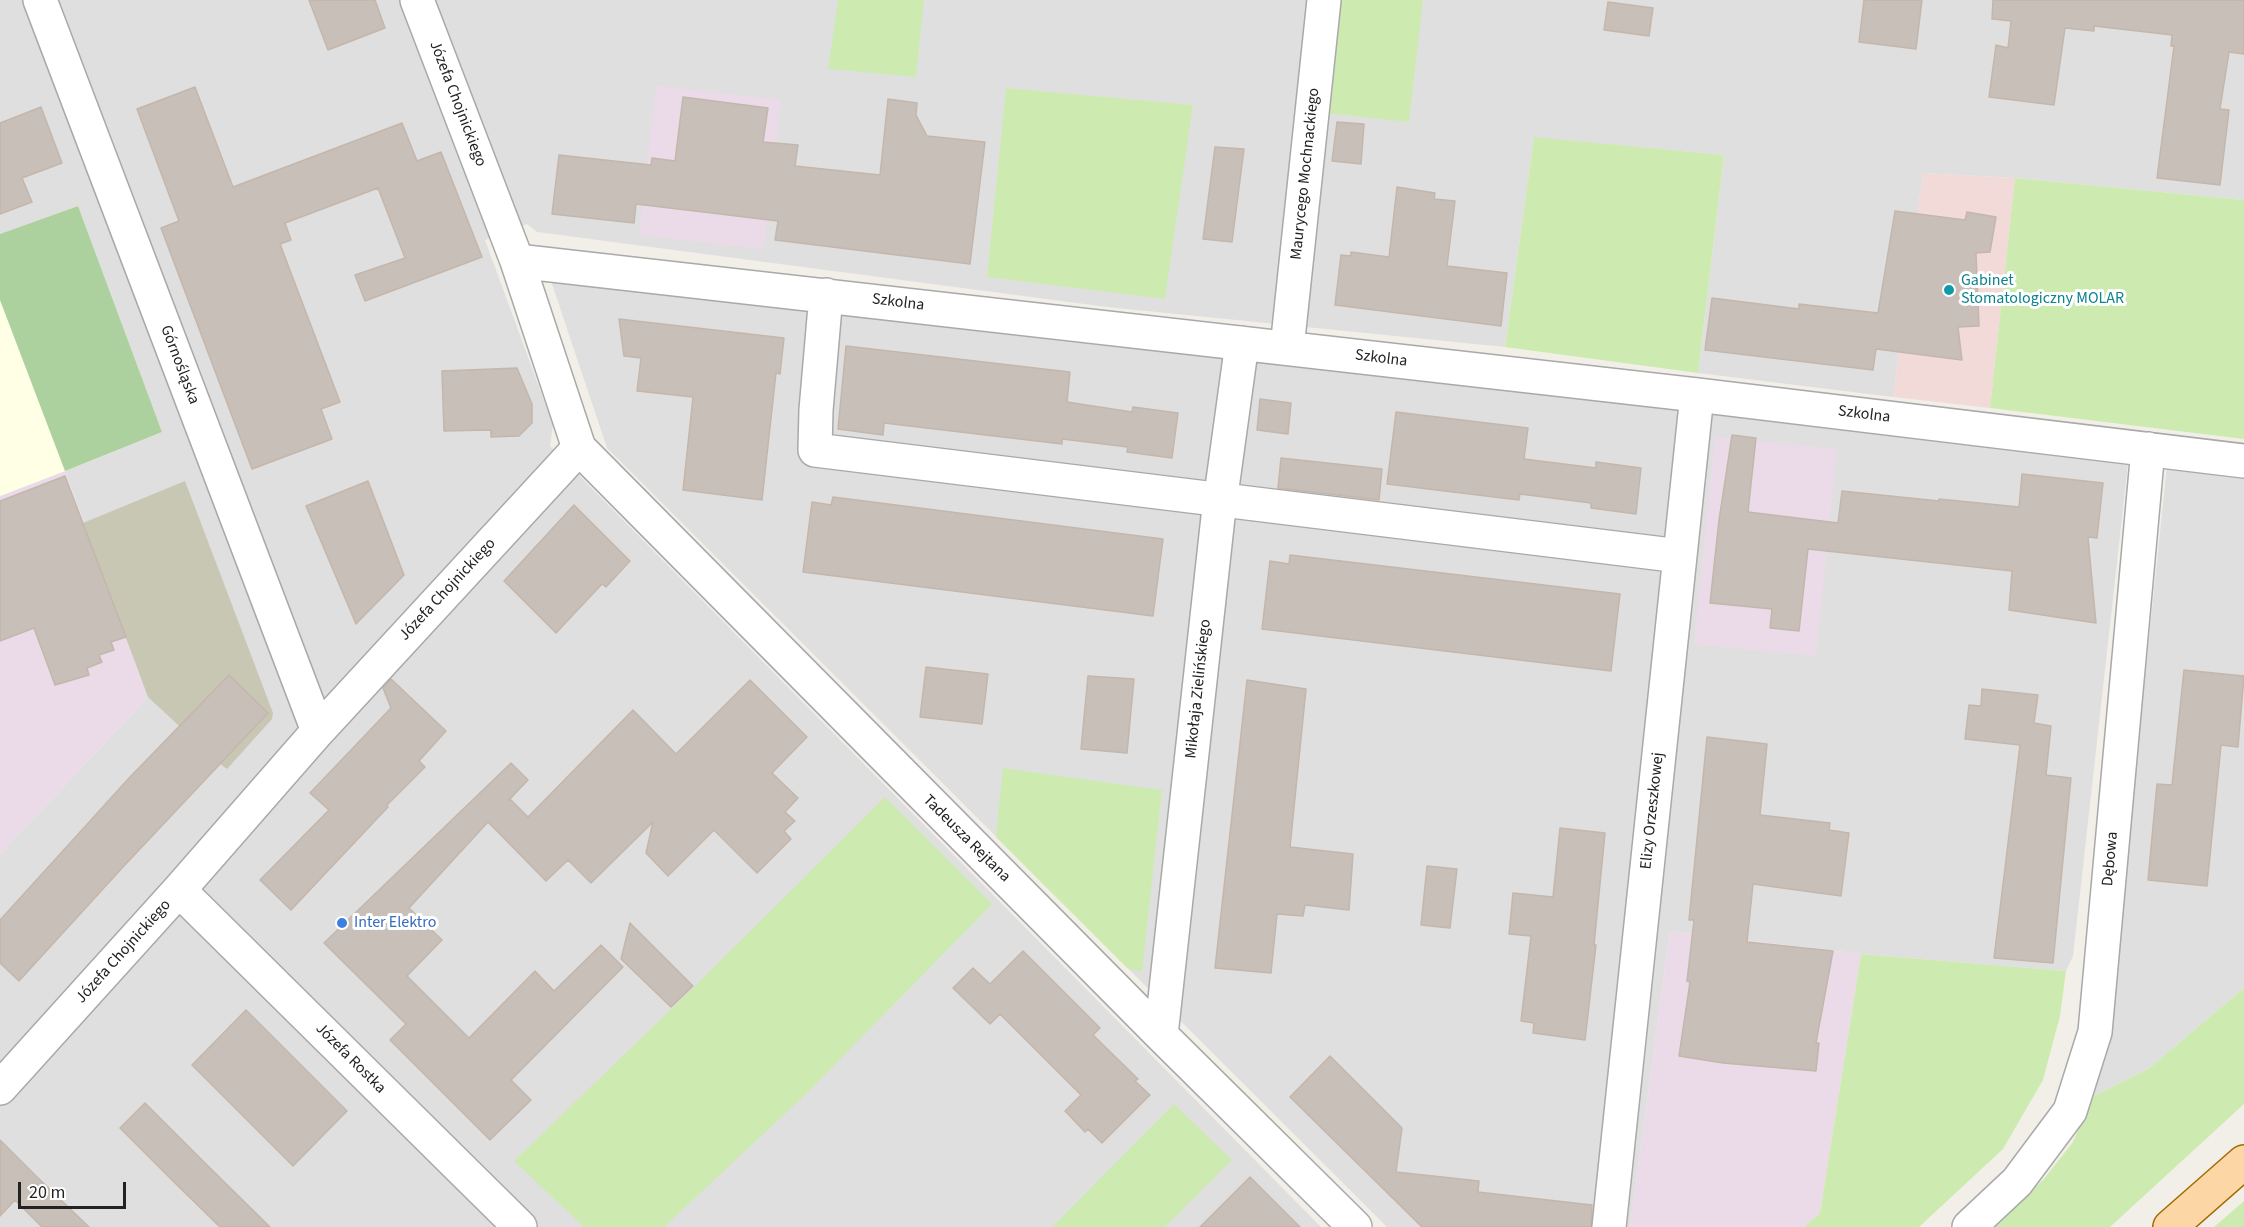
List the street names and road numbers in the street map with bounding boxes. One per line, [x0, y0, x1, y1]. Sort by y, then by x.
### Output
street label: Józefa Chojnickiego [424, 38, 490, 170]
street label: Maurycego Mochnackiego [1287, 87, 1325, 261]
street label: Szkolna [871, 290, 925, 316]
street label: Górnośląska [155, 323, 203, 407]
street label: Szkolna [1354, 346, 1408, 372]
street label: Szkolna [1837, 402, 1891, 428]
street label: Józefa Chojnickiego [396, 535, 500, 645]
street label: Mikołaja Zielińskiego [1182, 618, 1216, 760]
street label: Elizy Orzeszkowej [1637, 752, 1669, 870]
street label: Tadeusza Rejtana [918, 791, 1014, 887]
street label: Dębowa [2099, 831, 2123, 887]
street label: Józefa Chojnickiego [72, 896, 176, 1008]
street label: Józefa Rostka [311, 1020, 389, 1098]

